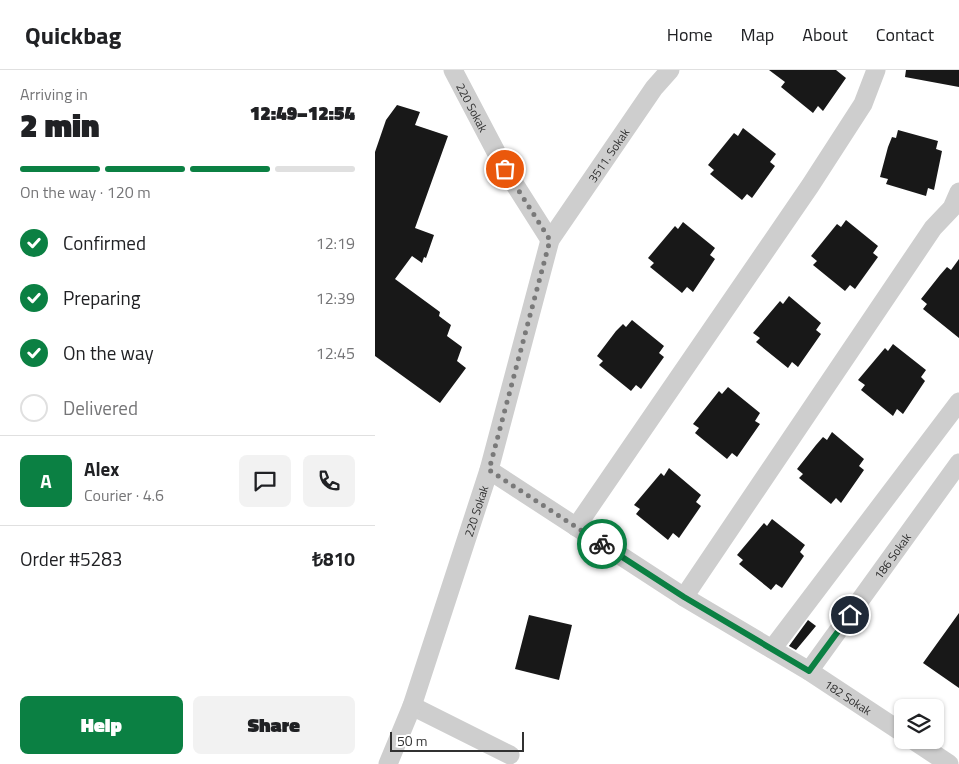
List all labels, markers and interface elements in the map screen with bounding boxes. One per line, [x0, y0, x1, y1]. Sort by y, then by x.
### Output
text: Quickbag [25, 17, 121, 53]
text: Home [667, 21, 713, 48]
text: Map [741, 21, 774, 48]
text: About [802, 21, 848, 48]
text: Contact [876, 21, 934, 48]
street label: 220 Sokak [452, 79, 493, 135]
text: Arriving in [20, 82, 88, 106]
text: 12:49–12:54 [250, 98, 355, 127]
text: 2 min [20, 101, 100, 149]
street label: 3511. Sokak [583, 124, 634, 186]
pin [484, 148, 526, 190]
icon: bag [491, 155, 519, 183]
text: On the way · 120 m [20, 180, 151, 204]
text: Confirmed [63, 228, 146, 257]
icon: check [20, 229, 48, 257]
text: 12:19 [316, 231, 355, 255]
text: Preparing [63, 283, 140, 312]
icon: check [20, 284, 48, 312]
text: 12:39 [316, 286, 355, 310]
text: On the way [63, 338, 154, 367]
icon: check [20, 339, 48, 367]
text: 12:45 [316, 341, 355, 365]
text: Delivered [63, 393, 138, 422]
text: Alex [84, 454, 119, 483]
button: chat [239, 455, 291, 507]
button: phone [303, 455, 355, 507]
text: A [40, 466, 52, 495]
street label: 220 Sokak [458, 482, 493, 539]
text: Courier · 4.6 [84, 483, 164, 507]
courier [577, 519, 627, 569]
street label: 186 Sokak [869, 528, 915, 583]
icon: bike [588, 530, 616, 558]
text: Order #5283 [20, 544, 122, 573]
text: ₺810 [312, 544, 355, 573]
pin [829, 594, 871, 636]
icon: home [836, 601, 864, 629]
street label: 182 Sokak [821, 674, 876, 720]
button: Help [20, 696, 183, 754]
button: Share [193, 696, 355, 754]
map controls [894, 699, 944, 749]
button: layers [894, 699, 944, 749]
scale bar [390, 729, 524, 752]
text: 50 m [397, 730, 427, 751]

